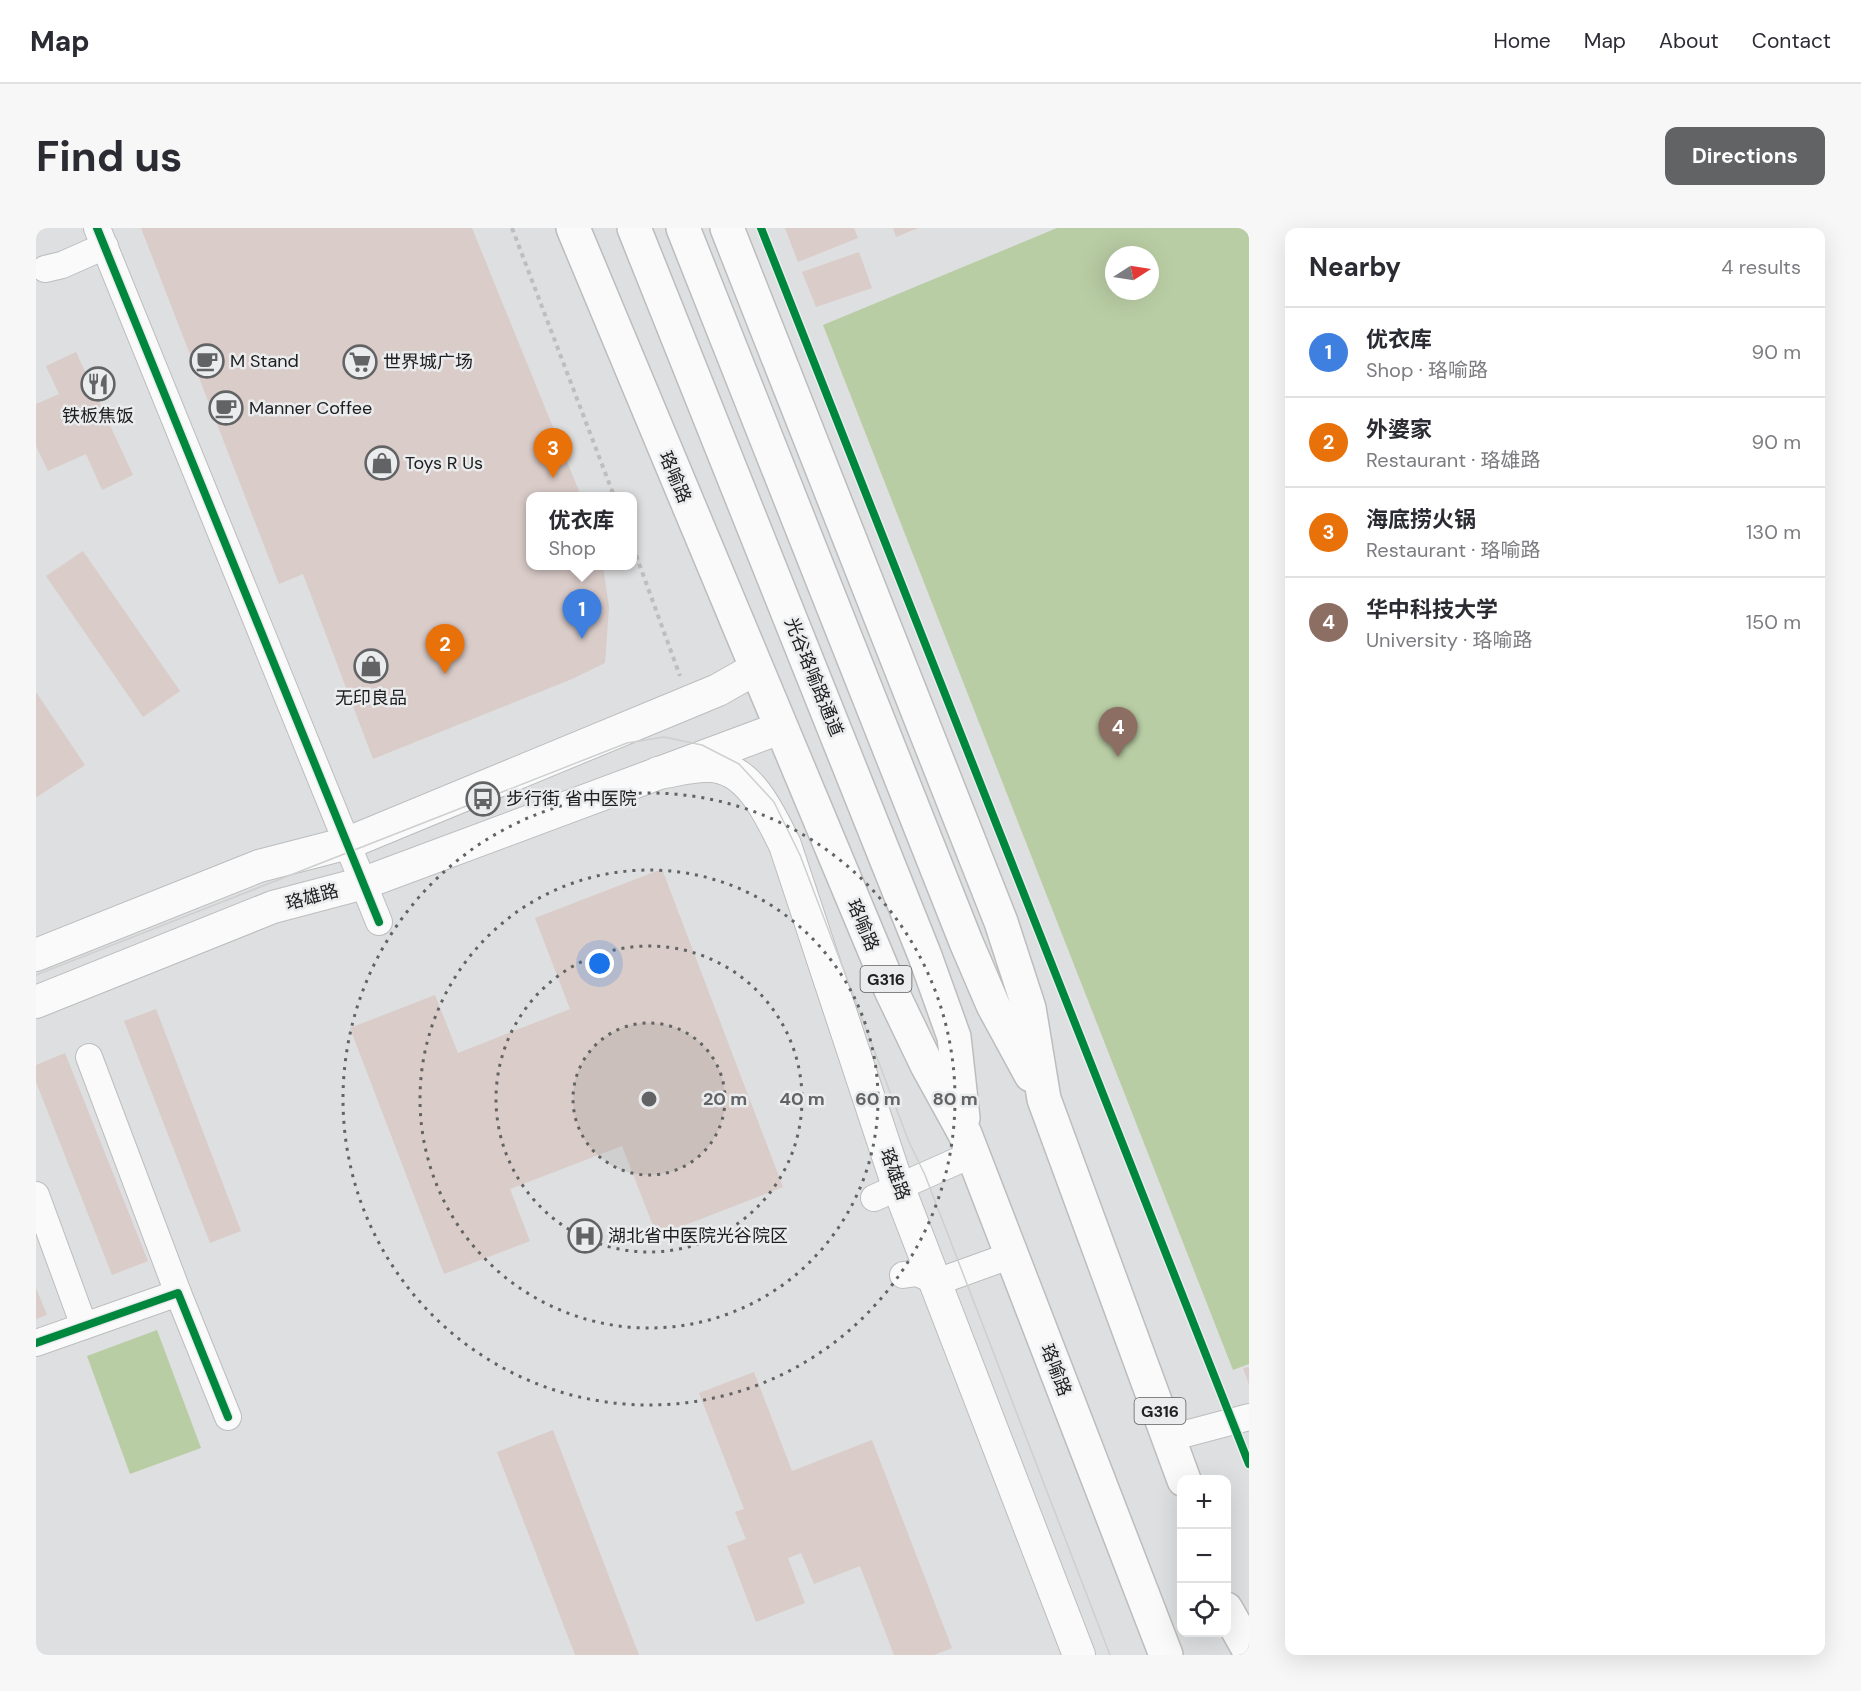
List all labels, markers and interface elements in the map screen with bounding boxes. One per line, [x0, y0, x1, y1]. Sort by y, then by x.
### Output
text: Map [30, 23, 90, 60]
text: Home [1493, 27, 1551, 55]
text: Map [1584, 27, 1626, 55]
text: About [1659, 27, 1719, 55]
text: Contact [1752, 27, 1831, 55]
button: Directions [1665, 127, 1825, 185]
text: Find us [36, 129, 182, 184]
north arrow [1105, 246, 1159, 300]
text: Nearby [1309, 250, 1401, 284]
text: 4 results [1721, 254, 1801, 280]
text: 优衣库 [1366, 325, 1432, 354]
text: 1 [1325, 339, 1332, 365]
text: 90 m [1752, 339, 1801, 365]
cafe icon: M Stand [189, 343, 225, 379]
supermarket icon: 世界城广场 [342, 344, 378, 380]
place label: M Stand [230, 349, 299, 373]
place label: 世界城广场 [383, 350, 473, 374]
text: Shop · 珞喻路 [1366, 357, 1488, 383]
restaurant icon: 铁板焦饭 [80, 366, 116, 402]
cafe icon: Manner Coffee [208, 390, 244, 426]
place label: Manner Coffee [249, 396, 372, 420]
place label: 铁板焦饭 [62, 404, 134, 428]
text: 外婆家 [1366, 415, 1432, 444]
pin: 3 [534, 428, 572, 478]
text: 2 [1323, 429, 1334, 455]
text: 90 m [1752, 429, 1801, 455]
shop icon: Toys R Us [364, 445, 400, 481]
street label: 珞喻路 [653, 447, 697, 507]
text: Restaurant · 珞雄路 [1366, 447, 1541, 473]
place label: Toys R Us [405, 451, 483, 475]
popup [526, 492, 637, 570]
text: 海底捞火锅 [1366, 505, 1476, 534]
text: 优衣库 [548, 506, 615, 535]
text: 3 [1322, 519, 1335, 545]
text: 130 m [1746, 519, 1801, 545]
text: Shop [548, 535, 596, 561]
text: Restaurant · 珞喻路 [1366, 537, 1541, 563]
pin: 1 [562, 590, 602, 639]
text: 华中科技大学 [1366, 595, 1498, 624]
text: 4 [1322, 609, 1335, 635]
text: 150 m [1746, 609, 1801, 635]
street label: 光谷珞喻路通道 [779, 614, 849, 740]
pin: 2 [426, 624, 464, 674]
text: University · 珞喻路 [1366, 627, 1533, 653]
shop icon: 无印良品 [353, 648, 389, 684]
place label: 无印良品 [335, 686, 407, 710]
pin: 4 [1098, 708, 1138, 757]
bus stop icon: 步行街 省中医院 [465, 781, 501, 817]
place label: 步行街 省中医院 [506, 787, 637, 811]
street label: 珞雄路 [283, 878, 341, 916]
street label: 珞喻路 [841, 895, 885, 955]
your location [585, 949, 614, 978]
road number: G316 [860, 966, 912, 992]
text: 20 m [703, 1087, 747, 1111]
text: 40 m [779, 1087, 825, 1111]
text: 60 m [855, 1087, 901, 1111]
text: 80 m [932, 1087, 978, 1111]
centre of rings [639, 1089, 659, 1109]
street label: 珞雄路 [874, 1145, 916, 1203]
hospital icon: 湖北省中医院光谷院区 [567, 1218, 603, 1254]
place label: 湖北省中医院光谷院区 [608, 1224, 788, 1248]
street label: 珞喻路 [1035, 1340, 1077, 1400]
road number: G316 [1134, 1398, 1186, 1424]
map controls [1177, 1475, 1231, 1637]
button: + [1177, 1475, 1231, 1529]
button: − [1177, 1529, 1231, 1583]
button: locate [1177, 1583, 1231, 1637]

